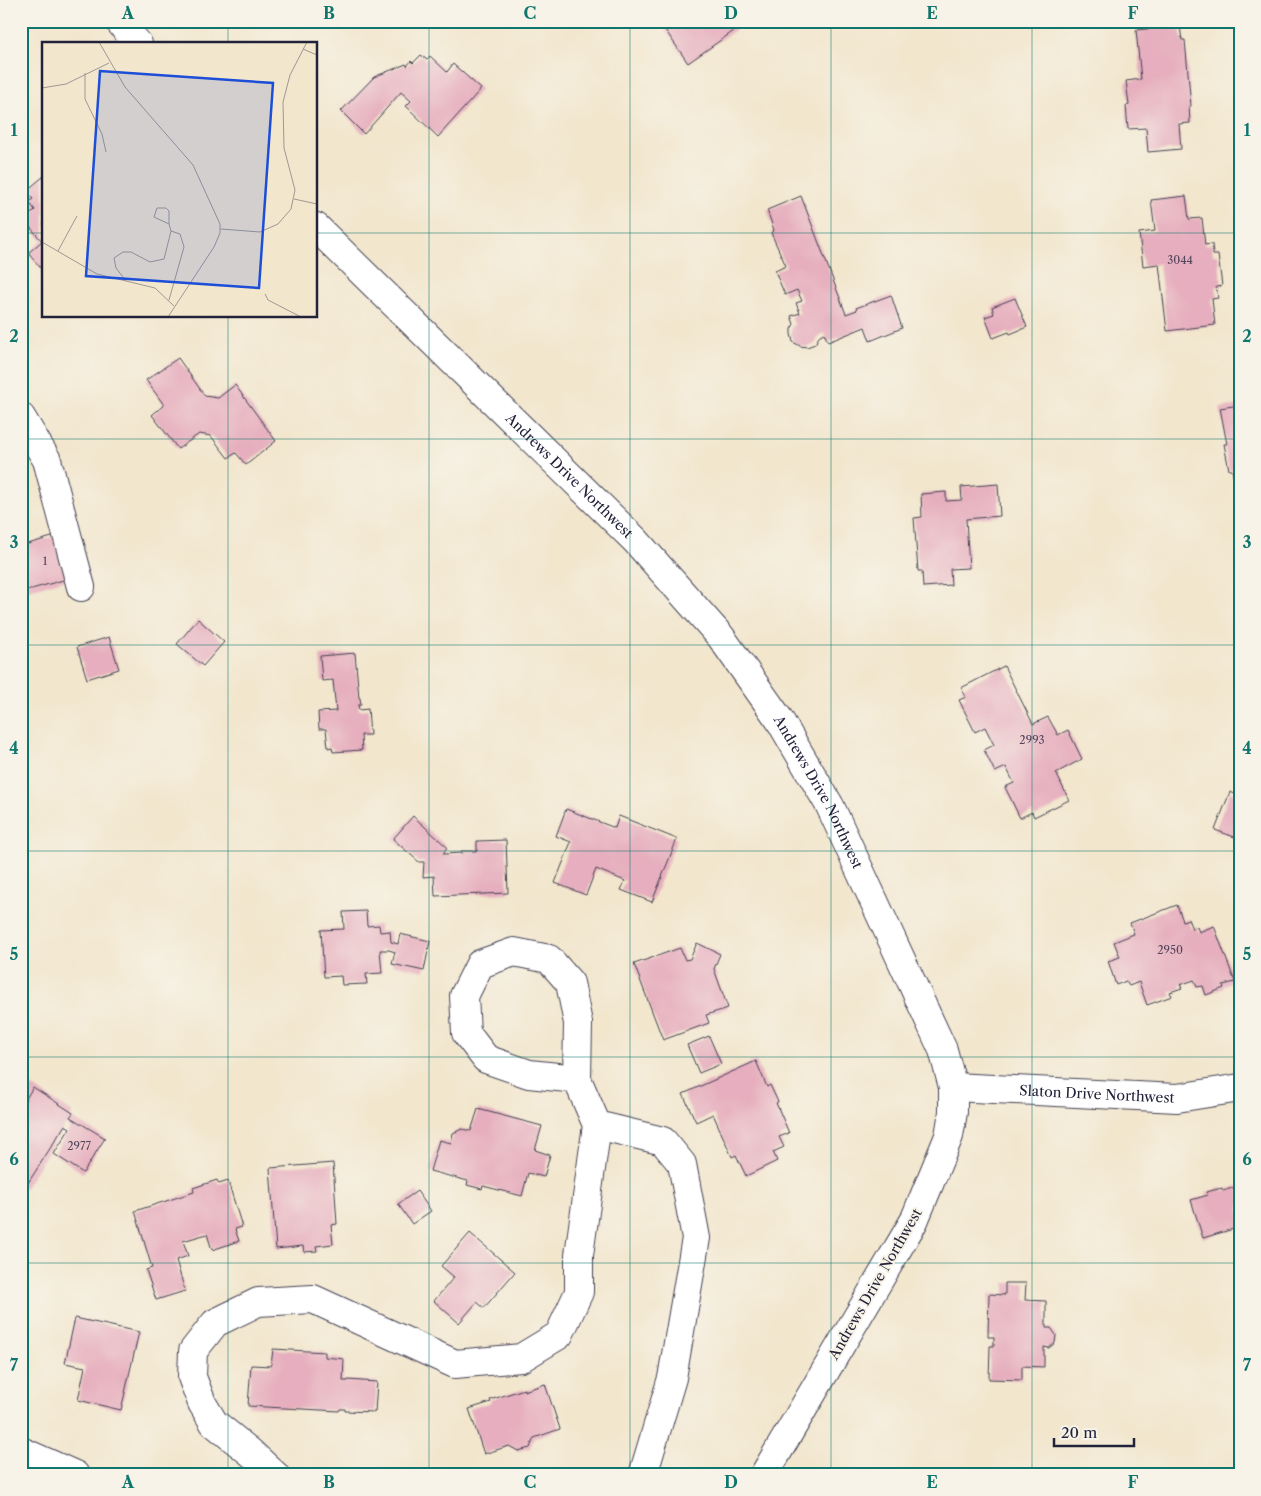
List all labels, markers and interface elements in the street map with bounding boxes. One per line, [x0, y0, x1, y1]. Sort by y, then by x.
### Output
text: A [121, 3, 135, 23]
text: B [323, 3, 335, 23]
text: C [524, 3, 536, 23]
text: D [724, 3, 738, 23]
text: E [926, 3, 938, 23]
text: F [1128, 3, 1139, 23]
inset map [42, 42, 318, 318]
text: 1 [10, 120, 18, 140]
text: 1 [1243, 120, 1251, 140]
house number: 3044 [1167, 253, 1193, 267]
text: 2 [9, 326, 19, 346]
text: 2 [1242, 326, 1252, 346]
street label: Andrews Drive Northwest [501, 408, 637, 542]
text: 3 [9, 532, 19, 552]
text: 3 [1242, 532, 1252, 552]
house number: 1 [43, 554, 48, 568]
street label: Andrews Drive Northwest [769, 711, 867, 871]
house number: 2993 [1019, 733, 1045, 747]
text: 4 [9, 738, 19, 758]
text: 4 [1242, 738, 1252, 758]
house number: 2950 [1157, 943, 1183, 957]
text: 5 [10, 944, 19, 964]
text: 5 [1243, 944, 1252, 964]
street label: Slaton Drive Northwest [1019, 1081, 1175, 1107]
house number: 2977 [67, 1139, 91, 1153]
text: 6 [9, 1149, 19, 1169]
text: 6 [1242, 1149, 1252, 1169]
street label: Andrews Drive Northwest [824, 1205, 926, 1364]
text: 7 [10, 1355, 19, 1375]
text: 7 [1243, 1355, 1252, 1375]
scale bar [1054, 1416, 1134, 1448]
text: 20 m [1061, 1423, 1097, 1442]
text: A [121, 1472, 135, 1492]
text: B [323, 1472, 335, 1492]
text: C [524, 1472, 536, 1492]
text: D [724, 1472, 738, 1492]
text: E [926, 1472, 938, 1492]
text: F [1128, 1472, 1139, 1492]

